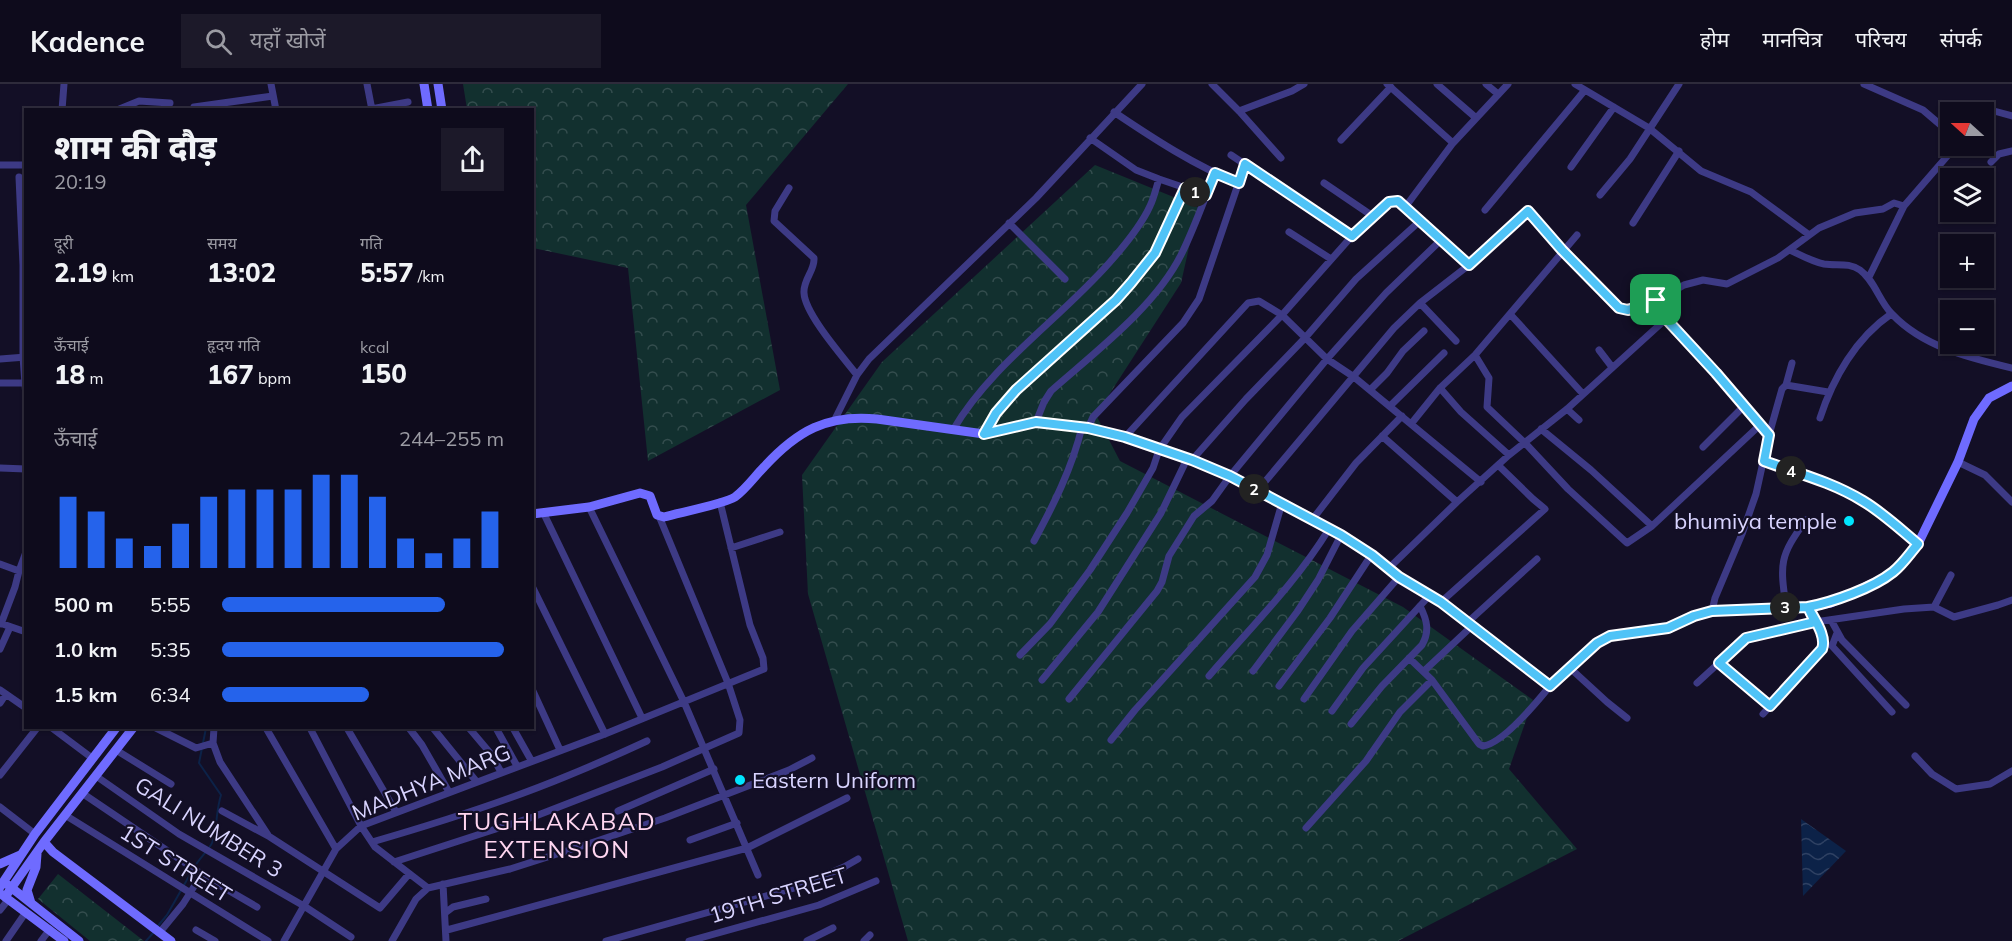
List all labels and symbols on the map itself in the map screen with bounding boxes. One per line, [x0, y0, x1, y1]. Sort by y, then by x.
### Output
north arrow [1940, 102, 1994, 156]
pin: 1 [1180, 177, 1210, 207]
pin [1630, 274, 1681, 325]
pin: 4 [1776, 456, 1806, 486]
pin: 2 [1239, 474, 1269, 504]
place label: bhumiya temple [1674, 507, 1837, 535]
marker: bhumiya temple [1842, 514, 1856, 528]
pin: 3 [1770, 592, 1800, 622]
street label: MADHYA MARG [348, 737, 514, 827]
place label: Eastern Uniform [752, 766, 916, 794]
street label: GALI NUMBER 3 [130, 770, 288, 884]
marker: Eastern Uniform [733, 773, 747, 787]
district label: TUGHLAKABAD EXTENSION [458, 806, 656, 864]
street label: 1ST STREET [115, 818, 237, 908]
street label: 19TH STREET [706, 861, 850, 929]

